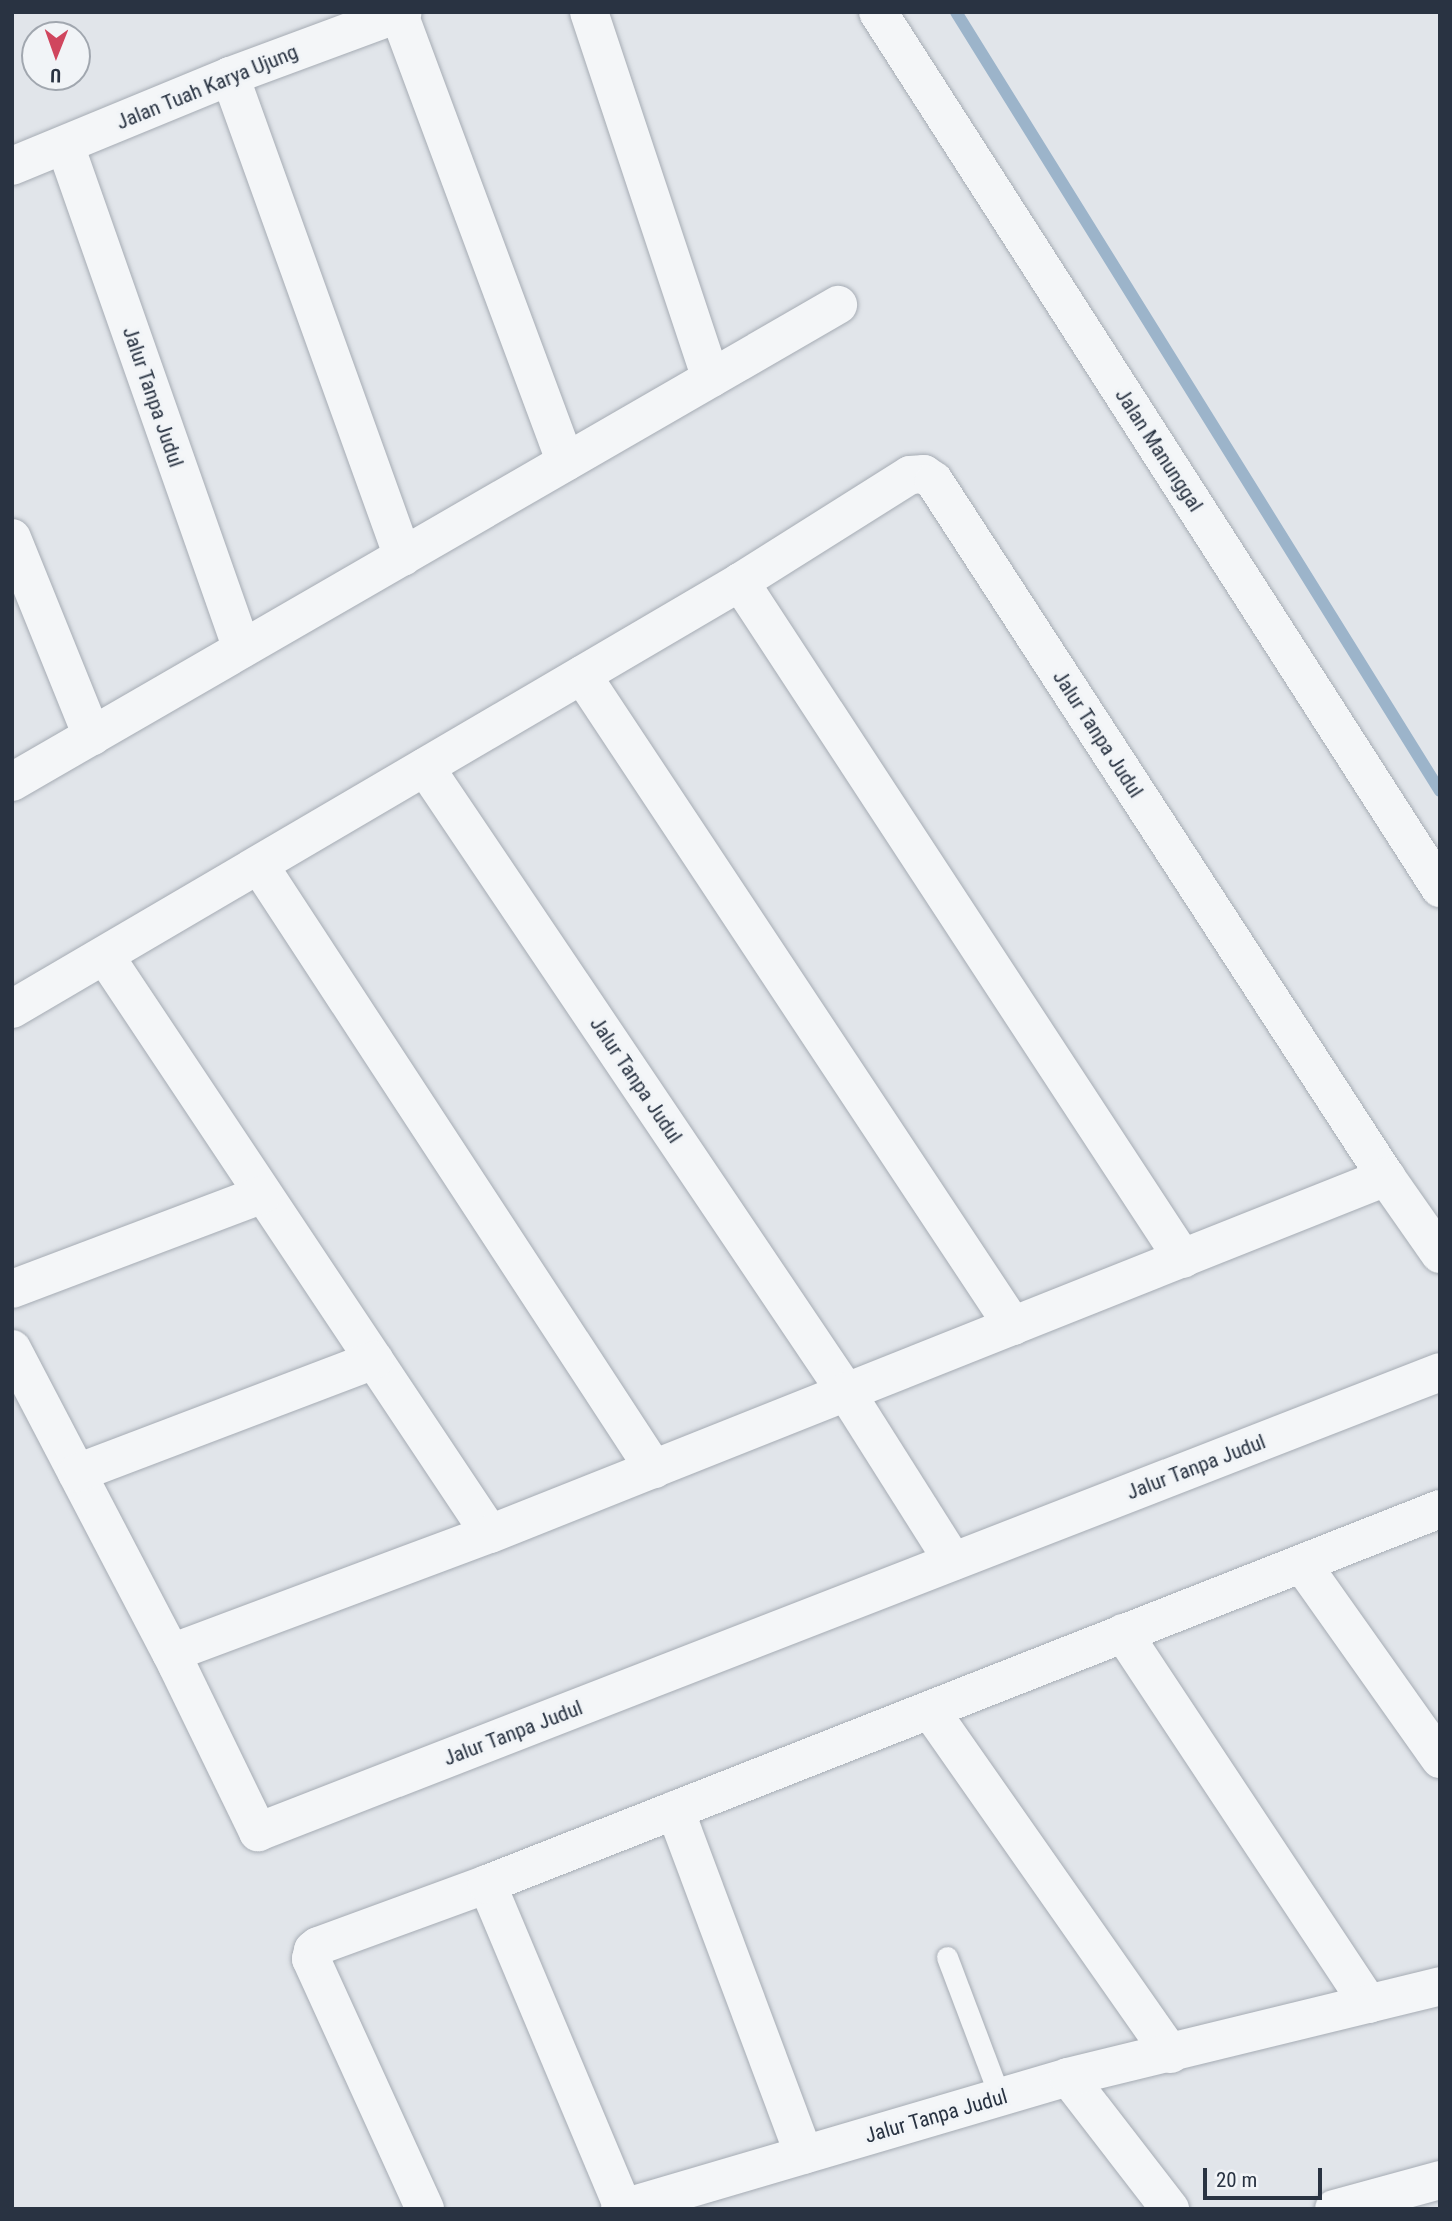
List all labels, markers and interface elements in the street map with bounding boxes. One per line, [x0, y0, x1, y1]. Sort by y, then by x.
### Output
north arrow [21, 21, 91, 91]
street label: Jalan Tuah Karya Ujung [112, 39, 302, 135]
text: U [50, 64, 61, 87]
street label: Jalur Tanpa Judul [117, 323, 189, 471]
street label: Jalan Manunggal [1110, 384, 1208, 516]
street label: Jalur Tanpa Judul [1047, 665, 1149, 803]
street label: Jalur Tanpa Judul [584, 1012, 688, 1148]
street label: Jalur Tanpa Judul [1123, 1429, 1269, 1505]
street label: Jalur Tanpa Judul [440, 1695, 586, 1771]
street label: Jalur Tanpa Judul [862, 2084, 1010, 2148]
scale bar [1207, 2154, 1326, 2198]
text: 20 m [1216, 2168, 1257, 2192]

